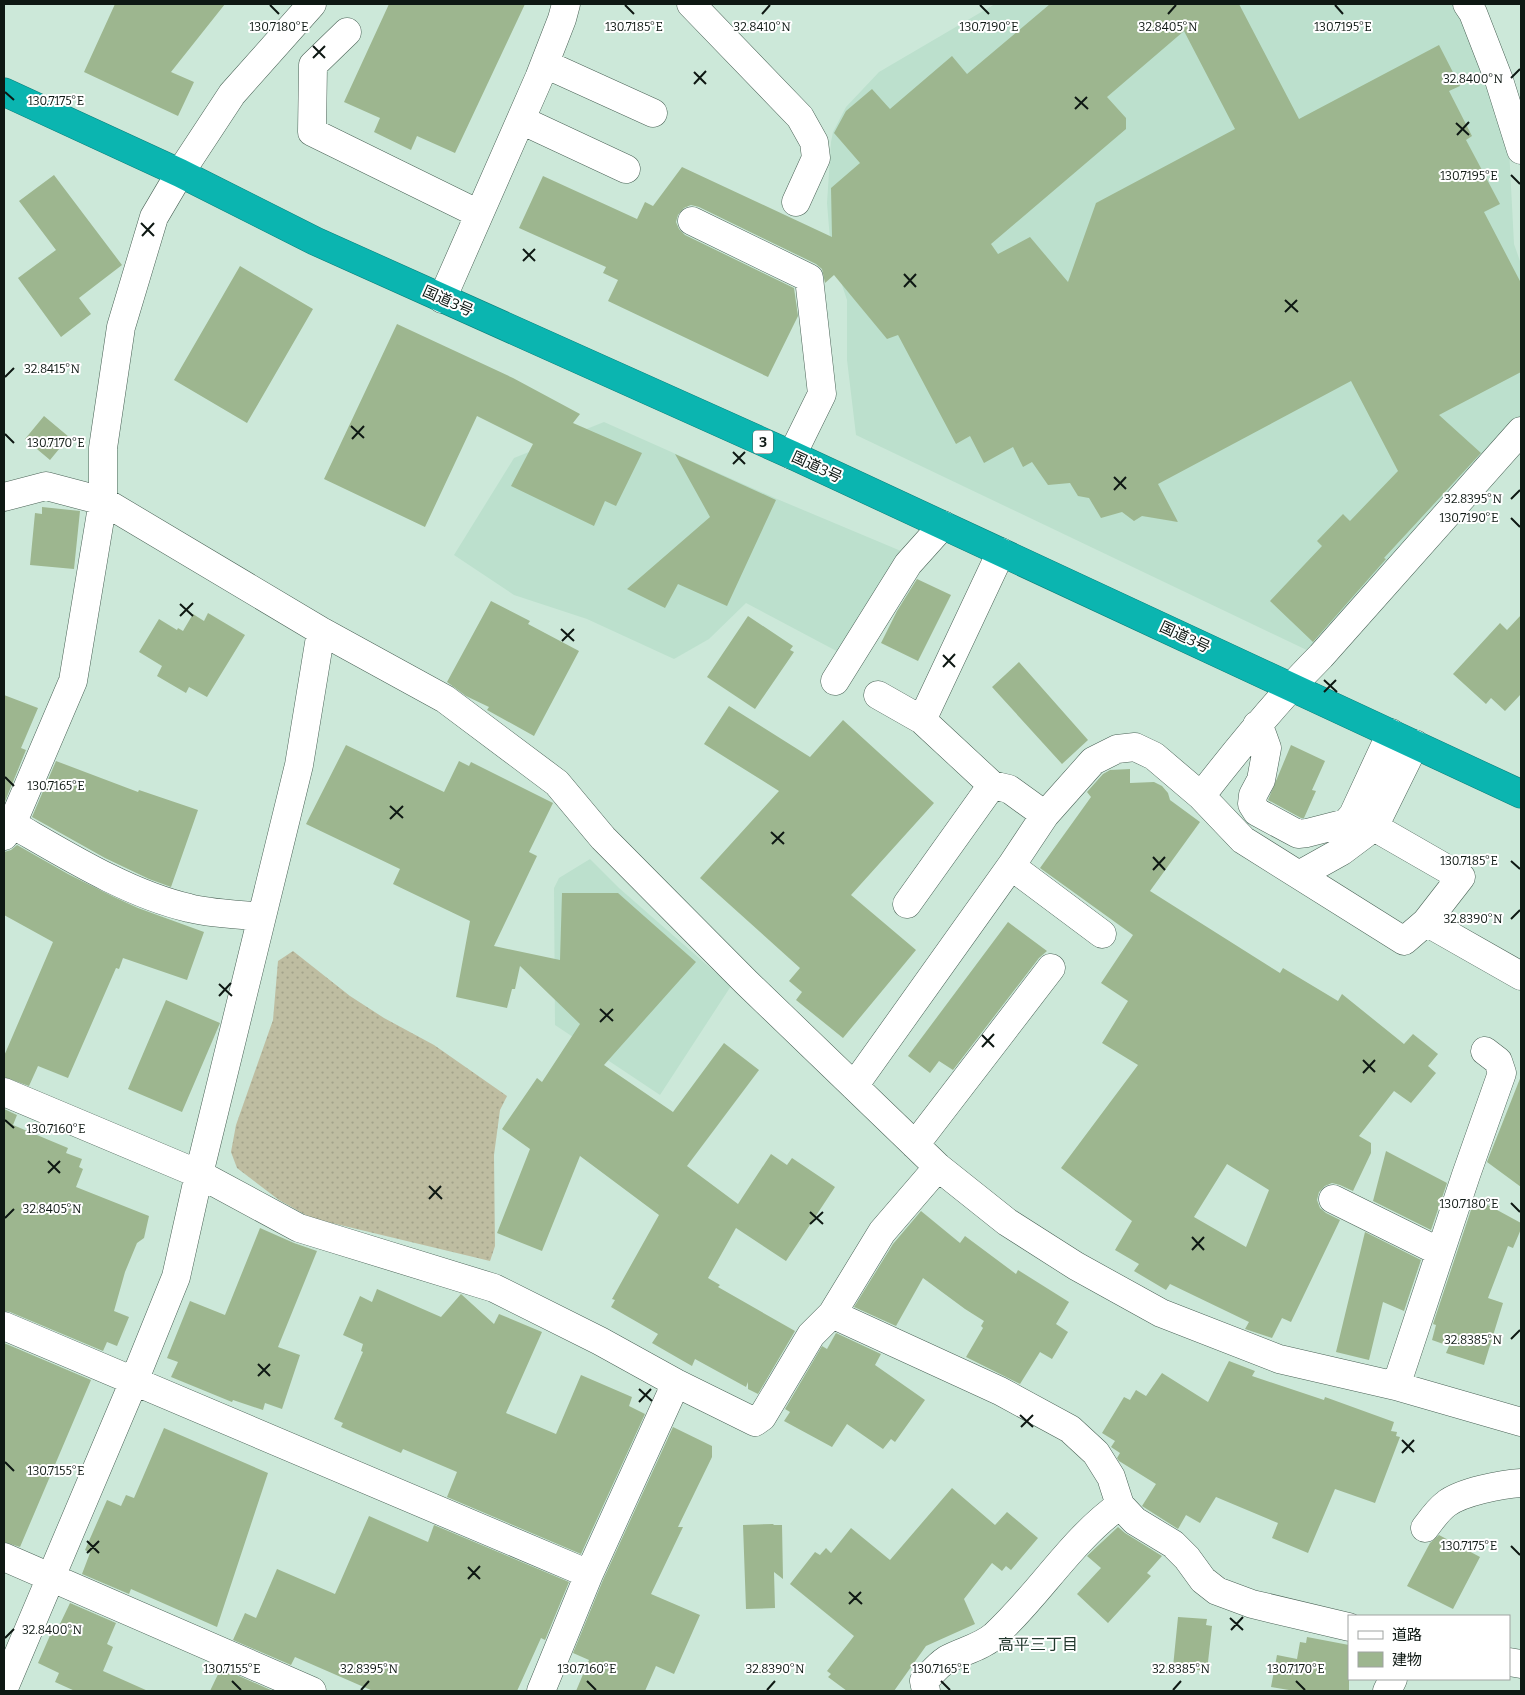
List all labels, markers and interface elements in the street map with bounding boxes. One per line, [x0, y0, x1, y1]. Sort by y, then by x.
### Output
text: 130.7180°E [249, 20, 309, 34]
text: 130.7185°E [605, 20, 663, 34]
text: 32.8410°N [733, 20, 791, 34]
text: 130.7190°E [960, 20, 1018, 34]
text: 32.8405°N [1139, 20, 1198, 34]
text: 130.7195°E [1314, 20, 1372, 34]
text: 32.8400°N [1443, 72, 1504, 86]
text: 130.7175°E [28, 94, 84, 108]
text: 130.7195°E [1440, 169, 1498, 183]
street label: 国道3号 [420, 282, 476, 320]
text: 32.8415°N [24, 362, 80, 376]
road number: 3 [753, 431, 773, 454]
text: 130.7170°E [27, 436, 85, 450]
street label: 国道3号 [789, 448, 845, 486]
text: 32.8395°N [1444, 492, 1502, 506]
text: 130.7190°E [1440, 511, 1498, 525]
street label: 国道3号 [1157, 618, 1213, 656]
text: 130.7165°E [27, 779, 85, 793]
text: 130.7185°E [1440, 854, 1498, 868]
text: 32.8390°N [1443, 912, 1503, 926]
text: 130.7160°E [27, 1122, 85, 1136]
text: 130.7180°E [1439, 1197, 1499, 1211]
text: 32.8405°N [23, 1202, 82, 1216]
text: 32.8385°N [1444, 1333, 1502, 1347]
text: 130.7155°E [28, 1464, 84, 1478]
text: 130.7175°E [1441, 1539, 1497, 1553]
legend [1348, 1615, 1510, 1680]
text: 32.8400°N [22, 1623, 83, 1637]
text: 道路 [1392, 1626, 1422, 1644]
district label: 高平三丁目 [998, 1635, 1078, 1654]
text: 建物 [1392, 1651, 1422, 1669]
text: 130.7155°E [204, 1662, 260, 1676]
text: 32.8395°N [340, 1662, 398, 1676]
text: 130.7160°E [558, 1662, 616, 1676]
text: 32.8390°N [745, 1662, 805, 1676]
text: 130.7165°E [912, 1662, 970, 1676]
text: 32.8385°N [1152, 1662, 1210, 1676]
text: 130.7170°E [1267, 1662, 1325, 1676]

